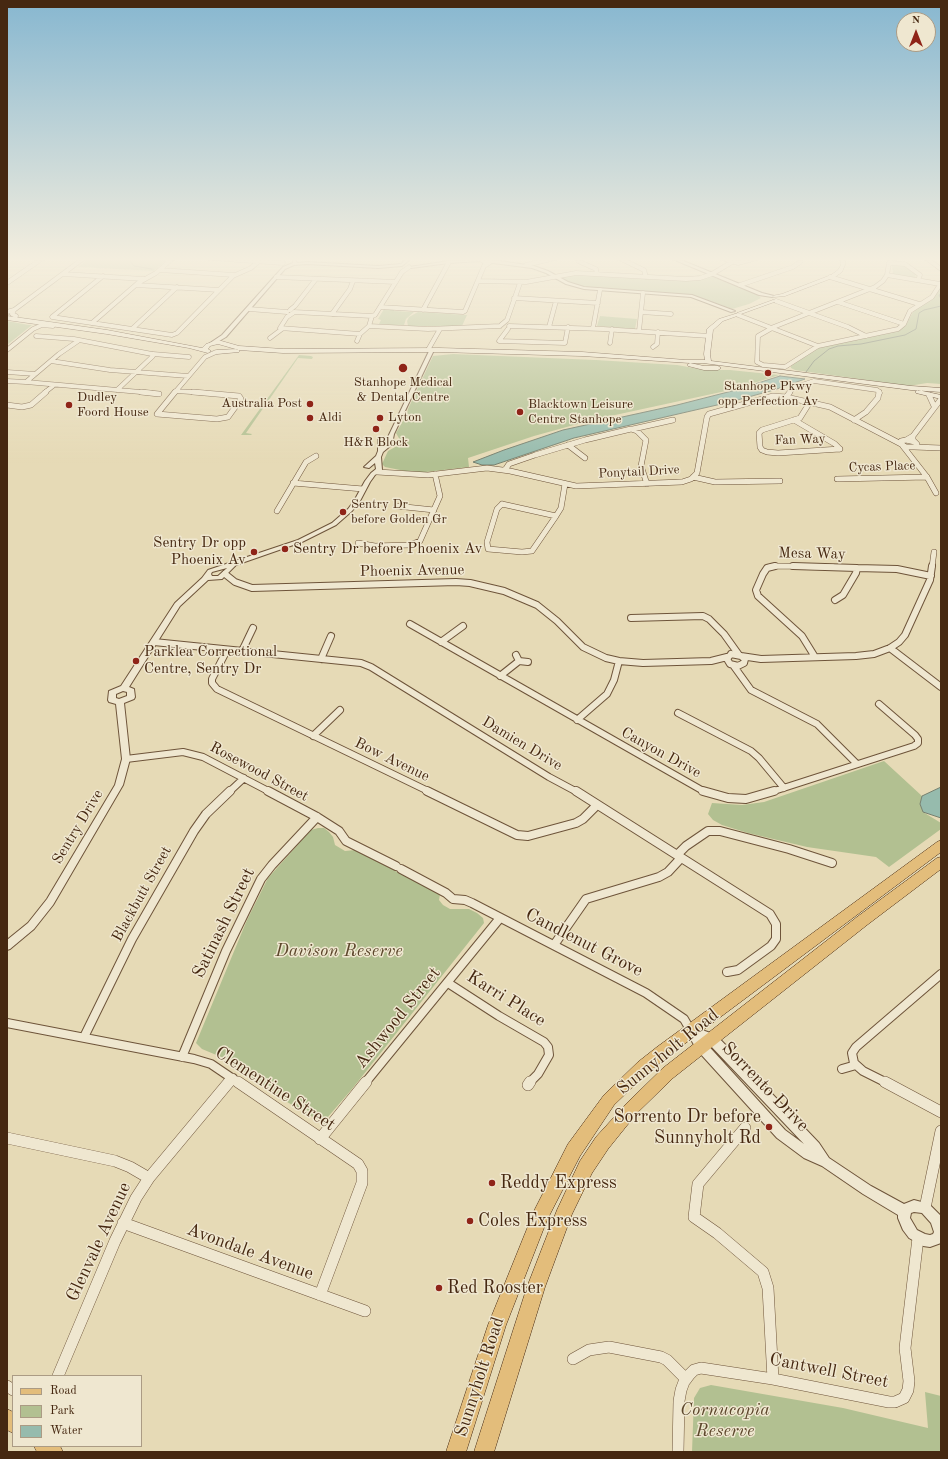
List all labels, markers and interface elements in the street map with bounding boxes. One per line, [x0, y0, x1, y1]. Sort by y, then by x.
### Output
north arrow [896, 12, 936, 52]
text: N [912, 15, 920, 26]
marker: Stanhope Medical & Dental Centre [397, 362, 409, 374]
marker: Stanhope Pkwy opp Perfection Av [763, 368, 773, 378]
place label: Stanhope Medical & Dental Centre [354, 375, 452, 406]
place label: Stanhope Pkwy opp Perfection Av [718, 379, 818, 410]
place label: Dudley Foord House [77, 390, 149, 421]
place label: Australia Post [221, 396, 302, 412]
place label: Blacktown Leisure Centre Stanhope [528, 397, 633, 428]
marker: Australia Post [305, 399, 315, 409]
marker: Dudley Foord House [64, 400, 74, 410]
marker: Blacktown Leisure Centre Stanhope [515, 407, 525, 417]
place label: Aldi [318, 410, 342, 426]
place label: Lyton [388, 410, 422, 426]
marker: Aldi [305, 413, 315, 423]
marker: Lyton [375, 413, 385, 423]
marker: H&R Block [371, 424, 381, 434]
street label: Fan Way [774, 431, 826, 449]
place label: H&R Block [344, 435, 408, 451]
street label: Cycas Place [848, 458, 916, 476]
street label: Ponytail Drive [598, 462, 680, 482]
place label: Sentry Dr before Golden Gr [351, 497, 447, 528]
marker: Sentry Dr before Golden Gr [338, 507, 348, 517]
place label: Sentry Dr opp Phoenix Av [153, 534, 246, 569]
place label: Sentry Dr before Phoenix Av [293, 540, 482, 558]
marker: Sentry Dr before Phoenix Av [280, 544, 290, 554]
street label: Mesa Way [778, 544, 846, 564]
marker: Sentry Dr opp Phoenix Av [249, 547, 259, 557]
street label: Phoenix Avenue [360, 561, 464, 581]
place label: Parklea Correctional Centre, Sentry Dr [144, 643, 277, 678]
marker: Parklea Correctional Centre, Sentry Dr [131, 656, 141, 666]
street label: Damien Drive [479, 713, 565, 775]
street label: Canyon Drive [618, 724, 704, 782]
street label: Bow Avenue [352, 734, 432, 786]
street label: Rosewood Street [207, 738, 311, 806]
street label: Sentry Drive [49, 786, 107, 868]
street label: Blackbutt Street [108, 843, 176, 945]
street label: Satinash Street [188, 864, 260, 982]
street label: Candlenut Grove [521, 904, 647, 982]
park label: Davison Reserve [275, 940, 403, 962]
street label: Ashwood Street [350, 963, 446, 1073]
street label: Karri Place [462, 966, 550, 1032]
street label: Sunnyholt Road [613, 1004, 723, 1100]
street label: Sorrento Drive [717, 1038, 813, 1136]
street label: Clementine Street [211, 1042, 339, 1136]
place label: Sorrento Dr before Sunnyholt Rd [613, 1106, 761, 1148]
marker: Sorrento Dr before Sunnyholt Rd [764, 1122, 774, 1132]
place label: Reddy Express [500, 1172, 617, 1194]
marker: Reddy Express [487, 1178, 497, 1188]
street label: Glenvale Avenue [62, 1179, 136, 1305]
place label: Coles Express [478, 1210, 587, 1232]
marker: Coles Express [465, 1216, 475, 1226]
street label: Avondale Avenue [184, 1219, 316, 1285]
place label: Red Rooster [447, 1277, 543, 1299]
marker: Red Rooster [434, 1283, 444, 1293]
street label: Sunnyholt Road [450, 1314, 510, 1440]
street label: Cantwell Street [768, 1349, 890, 1393]
legend [12, 1375, 142, 1447]
text: Road [50, 1385, 77, 1397]
park label: Cornucopia Reserve [680, 1399, 770, 1442]
text: Park [50, 1405, 75, 1417]
text: Water [50, 1425, 82, 1437]

